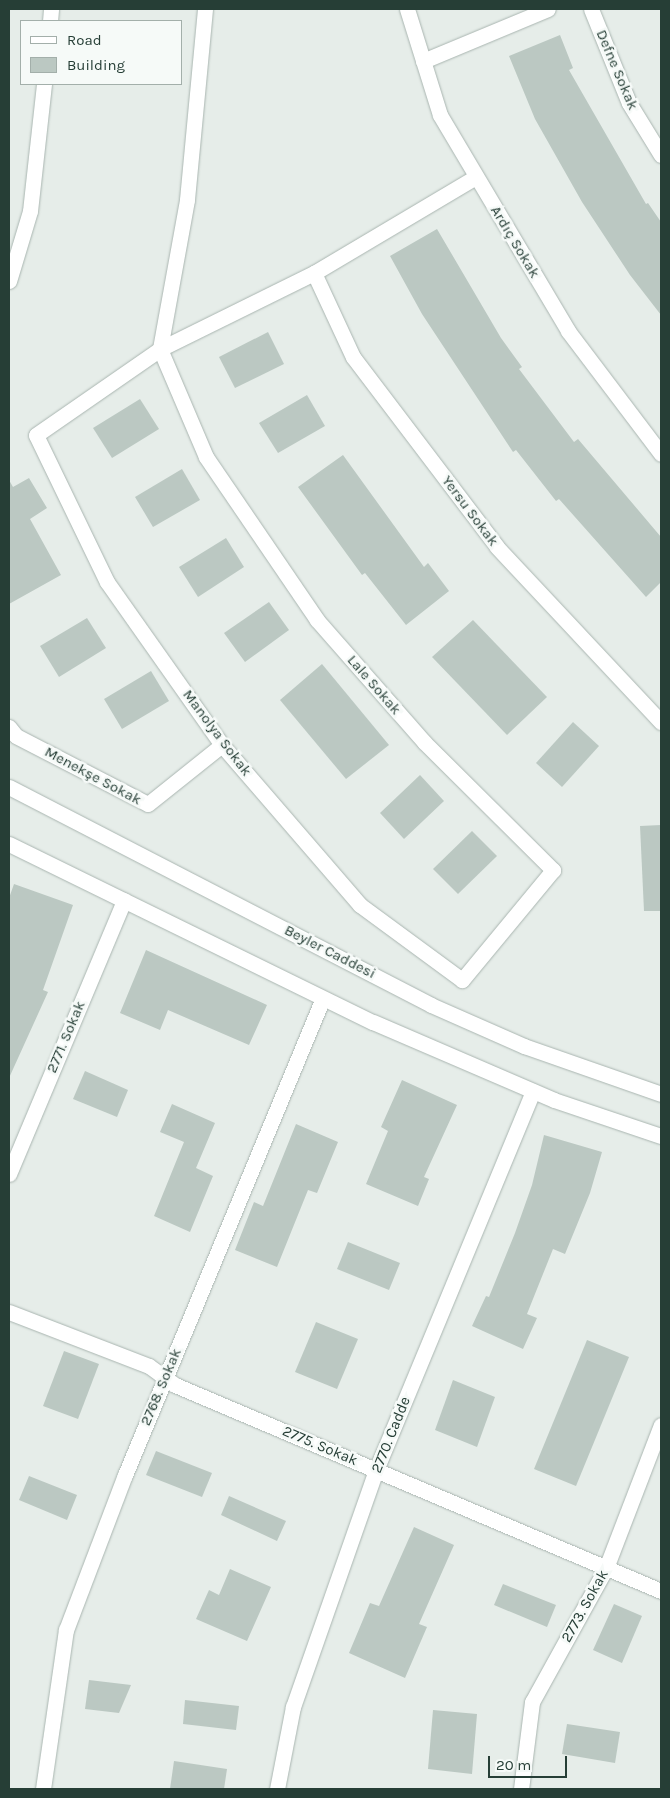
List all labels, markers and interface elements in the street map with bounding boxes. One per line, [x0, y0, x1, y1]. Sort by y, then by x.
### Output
legend [20, 20, 182, 85]
street label: Defne Sokak [592, 27, 642, 113]
text: Road [67, 31, 102, 49]
text: Building [67, 56, 125, 74]
street label: Ardıç Sokak [486, 203, 544, 281]
street label: Yersu Sokak [438, 472, 502, 550]
street label: Lale Sokak [343, 651, 405, 719]
street label: Manolya Sokak [179, 686, 255, 780]
street label: Menekşe Sokak [41, 743, 145, 809]
street label: Beyler Caddesi [281, 921, 379, 983]
street label: 2771. Sokak [43, 998, 89, 1076]
street label: 2768. Sokak [137, 1346, 185, 1428]
street label: 2770. Cadde [368, 1394, 414, 1476]
street label: 2775. Sokak [280, 1422, 360, 1470]
street label: 2773. Sokak [558, 1567, 612, 1645]
scale bar [490, 1746, 569, 1778]
text: 20 m [496, 1756, 531, 1774]

